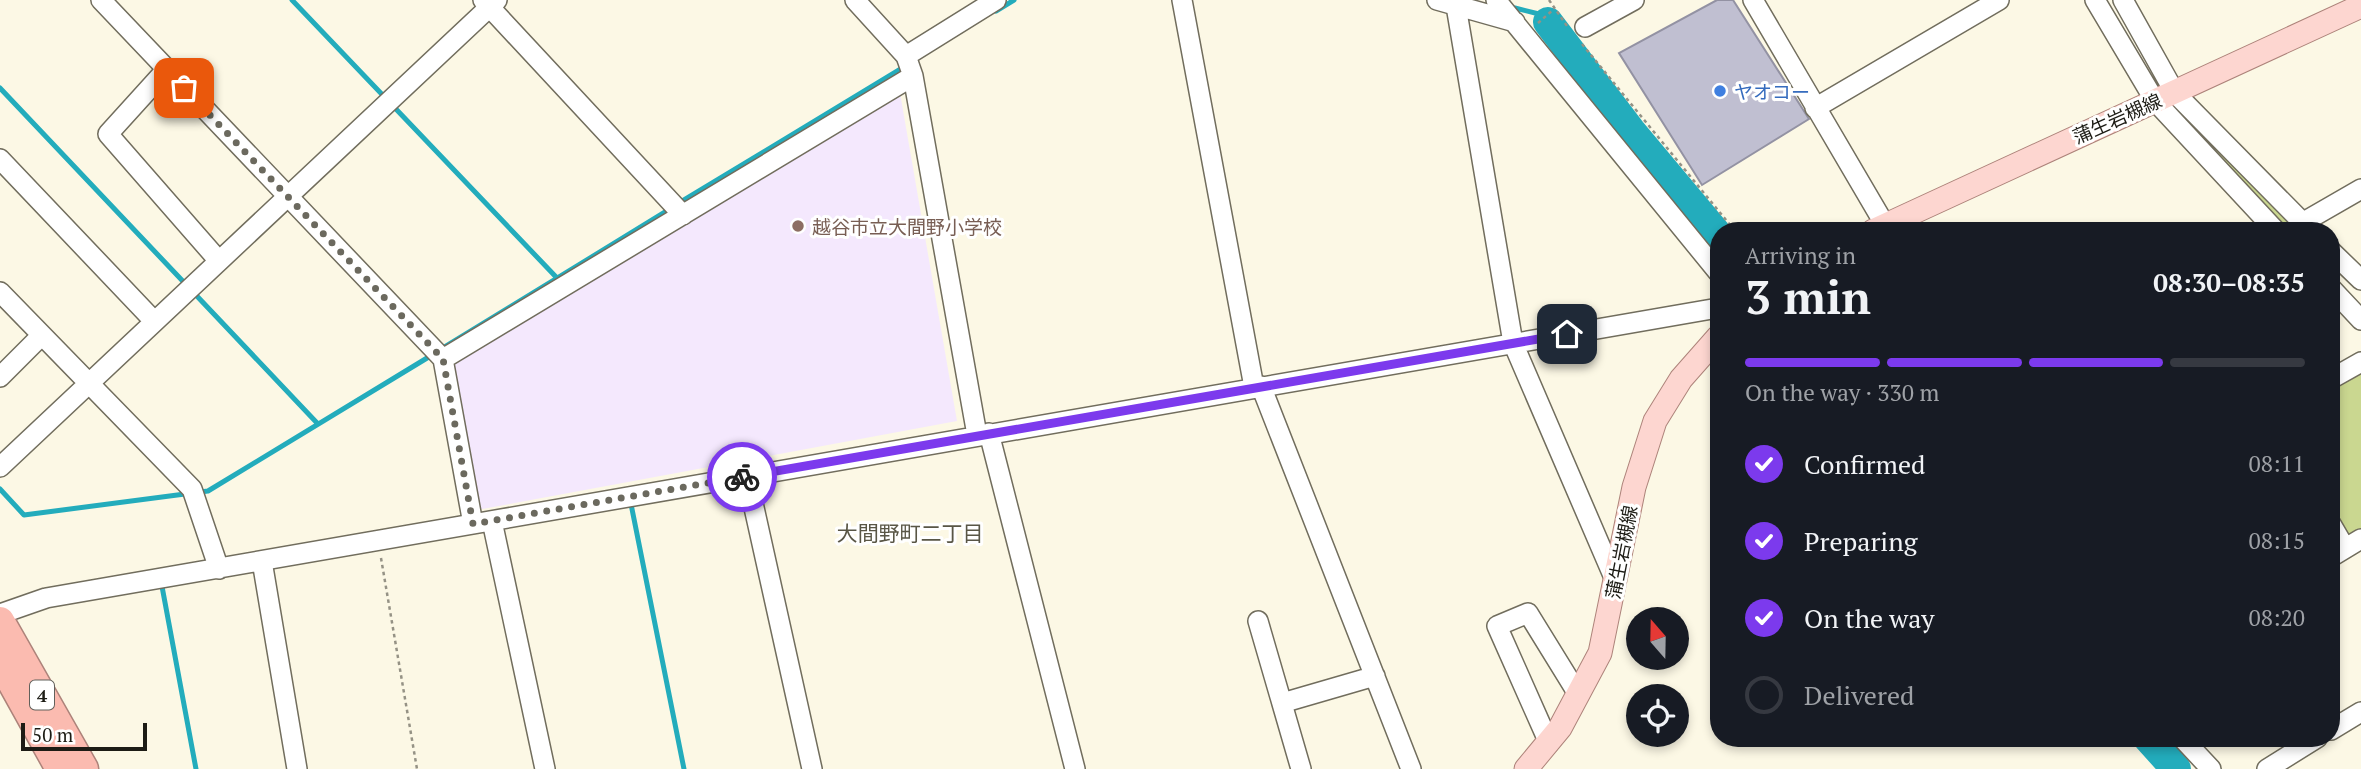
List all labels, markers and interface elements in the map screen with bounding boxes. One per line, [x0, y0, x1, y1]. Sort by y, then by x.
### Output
pin [154, 58, 214, 118]
icon: bag [165, 69, 203, 107]
place label: ヤオコー [1734, 79, 1810, 104]
marker: ヤオコー [1712, 83, 1728, 99]
street label: 蒲生岩槻線 [2069, 87, 2165, 149]
place label: 越谷市立大間野小学校 [812, 214, 1002, 239]
marker: 越谷市立大間野小学校 [790, 218, 806, 234]
text: Arriving in [1745, 240, 1856, 271]
text: 08:30–08:35 [2153, 265, 2305, 299]
text: 3 min [1745, 266, 1871, 327]
pin [1537, 304, 1597, 364]
icon: home [1548, 315, 1586, 353]
text: On the way · 330 m [1745, 377, 1939, 408]
courier [707, 442, 777, 512]
icon: check [1745, 445, 1783, 483]
text: Confirmed [1804, 447, 1925, 481]
text: 08:11 [2248, 448, 2305, 479]
icon: bike [723, 458, 761, 496]
street label: 蒲生岩槻線 [1600, 503, 1642, 601]
district label: 大間野町二丁目 [837, 519, 984, 547]
icon: check [1745, 522, 1783, 560]
text: Preparing [1804, 524, 1917, 558]
text: 08:15 [2248, 525, 2305, 556]
icon: check [1745, 599, 1783, 637]
text: On the way [1804, 601, 1935, 635]
text: 08:20 [2248, 602, 2305, 633]
north arrow [1626, 607, 1689, 670]
map controls [1626, 607, 1689, 747]
text: Delivered [1804, 678, 1914, 712]
road number: 4 [30, 680, 54, 710]
button: locate [1626, 684, 1689, 747]
scale bar [21, 720, 147, 752]
text: 50 m [32, 722, 73, 747]

